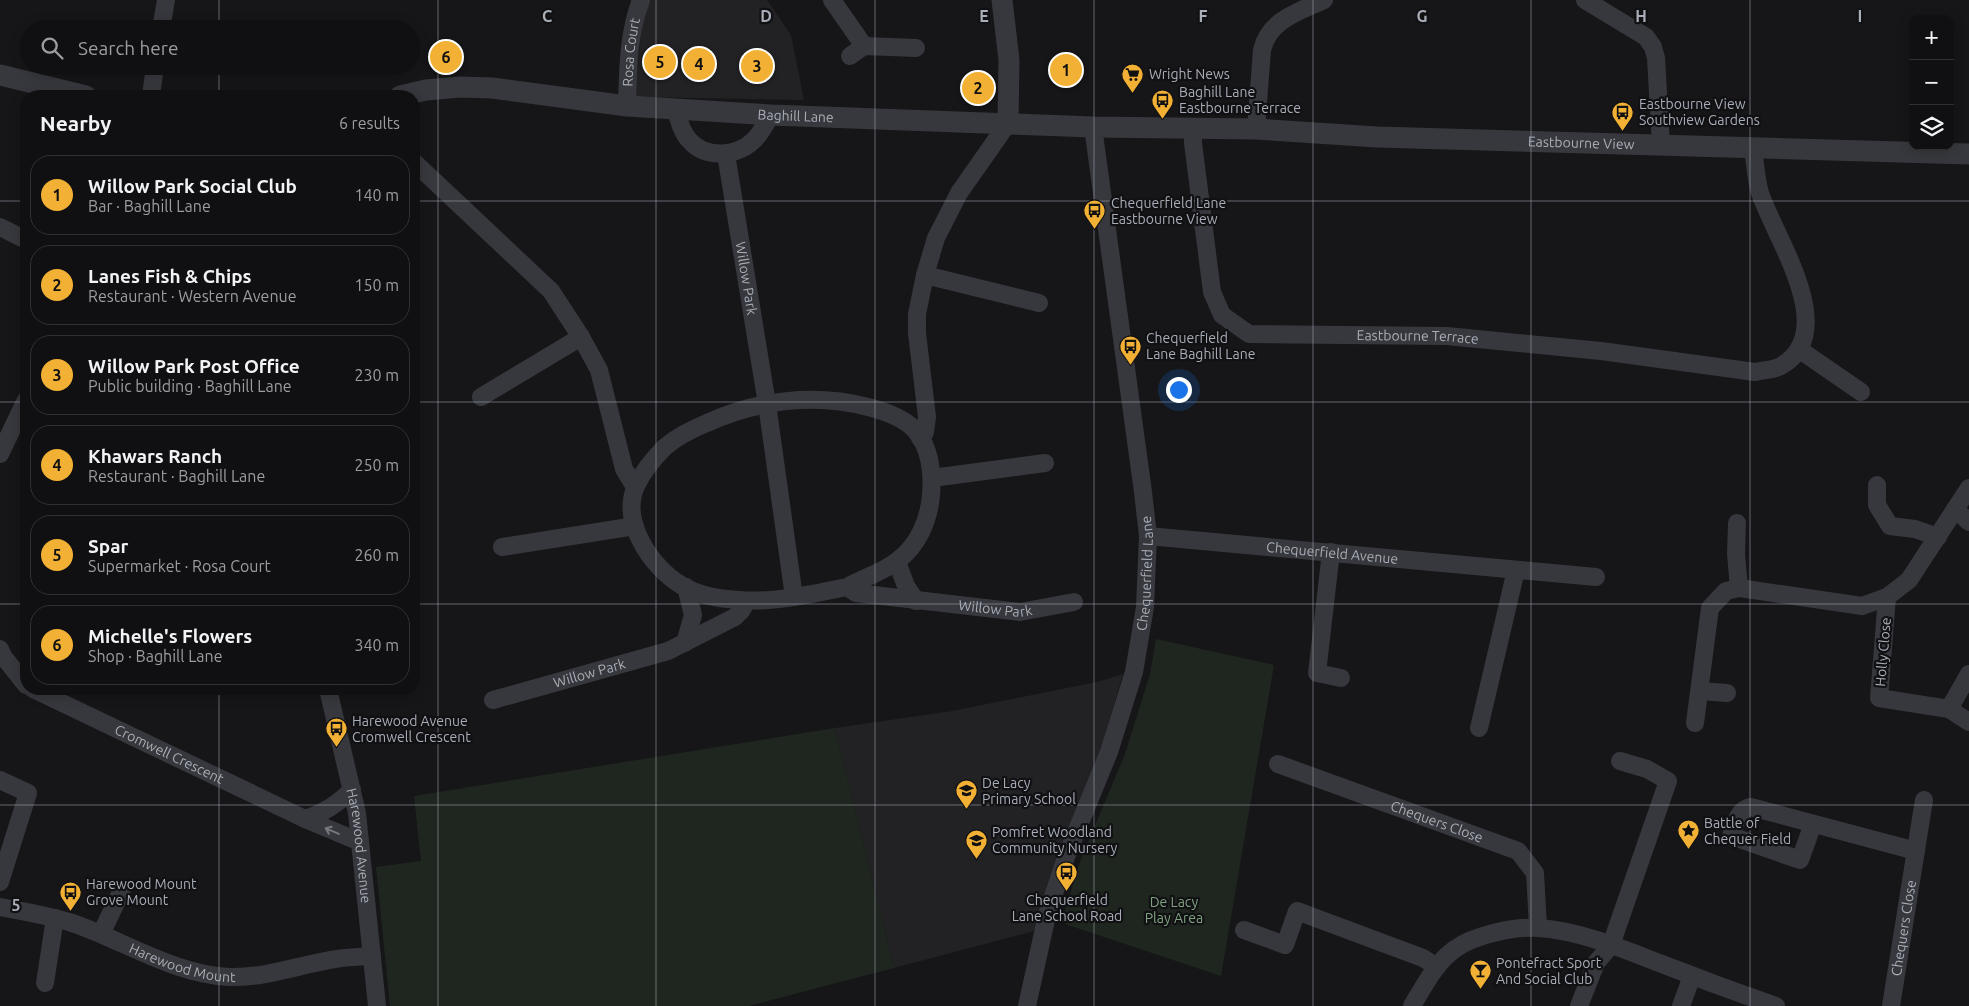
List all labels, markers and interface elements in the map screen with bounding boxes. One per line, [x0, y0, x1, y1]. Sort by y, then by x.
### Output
text: C [542, 7, 552, 25]
text: D [760, 7, 772, 25]
text: E [979, 7, 989, 25]
text: F [1199, 7, 1208, 25]
text: G [1416, 7, 1428, 25]
text: H [1635, 7, 1647, 25]
text: I [1858, 7, 1862, 25]
map controls [1909, 15, 1954, 150]
button: + [1909, 15, 1954, 60]
street label: Rosa Court [620, 16, 643, 87]
search box [20, 20, 420, 75]
icon: search [38, 34, 66, 62]
text: Search here [78, 37, 178, 59]
pin: 6 [430, 38, 462, 76]
pin: 5 [644, 43, 676, 81]
pin: 4 [683, 45, 715, 83]
pin: 3 [741, 47, 773, 85]
pin: 1 [1050, 51, 1082, 89]
button: − [1909, 60, 1954, 105]
supermarket icon: Wright News [1121, 62, 1145, 93]
place label: Wright News [1149, 66, 1230, 82]
pin: 2 [962, 69, 994, 107]
place label: Baghill Lane Eastbourne Terrace [1179, 84, 1301, 116]
bus stop icon: Baghill Lane Eastbourne Terrace [1151, 88, 1175, 119]
place label: Eastbourne View Southview Gardens [1639, 96, 1760, 128]
bus stop icon: Eastbourne View Southview Gardens [1611, 100, 1635, 131]
button: layers [1909, 105, 1954, 150]
street label: Baghill Lane [757, 106, 834, 125]
text: Nearby [40, 111, 111, 135]
text: 6 results [339, 114, 400, 132]
street label: Eastbourne View [1528, 133, 1635, 152]
text: Willow Park Social Club [88, 175, 297, 197]
text: 1 [52, 186, 62, 204]
text: 140 m [354, 186, 399, 204]
place label: Chequerfield Lane Eastbourne View [1111, 195, 1226, 227]
text: Bar · Baghill Lane [88, 197, 211, 215]
bus stop icon: Chequerfield Lane Eastbourne View [1083, 199, 1107, 230]
street label: Willow Park [733, 240, 760, 316]
text: Lanes Fish & Chips [88, 265, 252, 287]
text: 2 [52, 276, 62, 294]
text: 150 m [354, 276, 399, 294]
text: Restaurant · Western Avenue [88, 287, 296, 305]
street label: Eastbourne Terrace [1357, 327, 1479, 347]
place label: Chequerfield Lane Baghill Lane [1146, 330, 1255, 362]
bus stop icon: Chequerfield Lane Baghill Lane [1118, 334, 1142, 365]
text: Willow Park Post Office [88, 355, 300, 377]
text: 3 [52, 366, 62, 384]
text: 230 m [354, 366, 399, 384]
text: Public building · Baghill Lane [88, 377, 292, 395]
your location [1166, 377, 1192, 403]
text: Khawars Ranch [88, 445, 222, 467]
text: 4 [52, 456, 62, 474]
text: 250 m [354, 456, 399, 474]
text: Restaurant · Baghill Lane [88, 467, 265, 485]
street label: Chequerfield Lane [1133, 515, 1156, 632]
text: Spar [88, 535, 128, 557]
street label: Chequerfield Avenue [1266, 539, 1399, 567]
text: 5 [52, 546, 62, 564]
text: 260 m [354, 546, 399, 564]
text: Supermarket · Rosa Court [88, 557, 271, 575]
street label: Willow Park [958, 597, 1033, 620]
street label: Holly Close [1872, 617, 1894, 687]
text: Michelle's Flowers [88, 625, 252, 647]
text: 6 [52, 636, 62, 654]
text: 340 m [354, 636, 399, 654]
text: Shop · Baghill Lane [88, 647, 223, 665]
street label: Willow Park [551, 655, 627, 691]
place label: Harewood Avenue Cromwell Crescent [352, 713, 471, 745]
bus stop icon: Harewood Avenue Cromwell Crescent [324, 717, 348, 748]
street label: Cromwell Crescent [112, 721, 227, 787]
place label: De Lacy Primary School [982, 775, 1076, 807]
school or university icon: De Lacy Primary School [954, 779, 978, 810]
street label: Harewood Avenue [343, 787, 374, 904]
street label: Chequers Close [1388, 798, 1485, 846]
place label: Battle of Chequer Field [1704, 815, 1791, 847]
place icon: Battle of Chequer Field [1676, 819, 1700, 850]
place label: Pomfret Woodland Community Nursery [992, 824, 1117, 856]
one-way arrow [325, 825, 340, 835]
school or university icon: Pomfret Woodland Community Nursery [964, 828, 988, 859]
bus stop icon: Chequerfield Lane School Road [1055, 860, 1079, 891]
place label: Harewood Mount Grove Mount [86, 876, 197, 908]
street label: Chequers Close [1888, 879, 1919, 977]
bus stop icon: Harewood Mount Grove Mount [58, 880, 82, 911]
place label: Chequerfield Lane School Road [1012, 892, 1122, 924]
park label: De Lacy Play Area [1145, 894, 1203, 926]
text: 5 [11, 896, 21, 914]
street label: Harewood Mount [127, 940, 236, 985]
place label: Pontefract Sport And Social Club [1496, 955, 1602, 987]
bar icon: Pontefract Sport And Social Club [1468, 959, 1492, 990]

